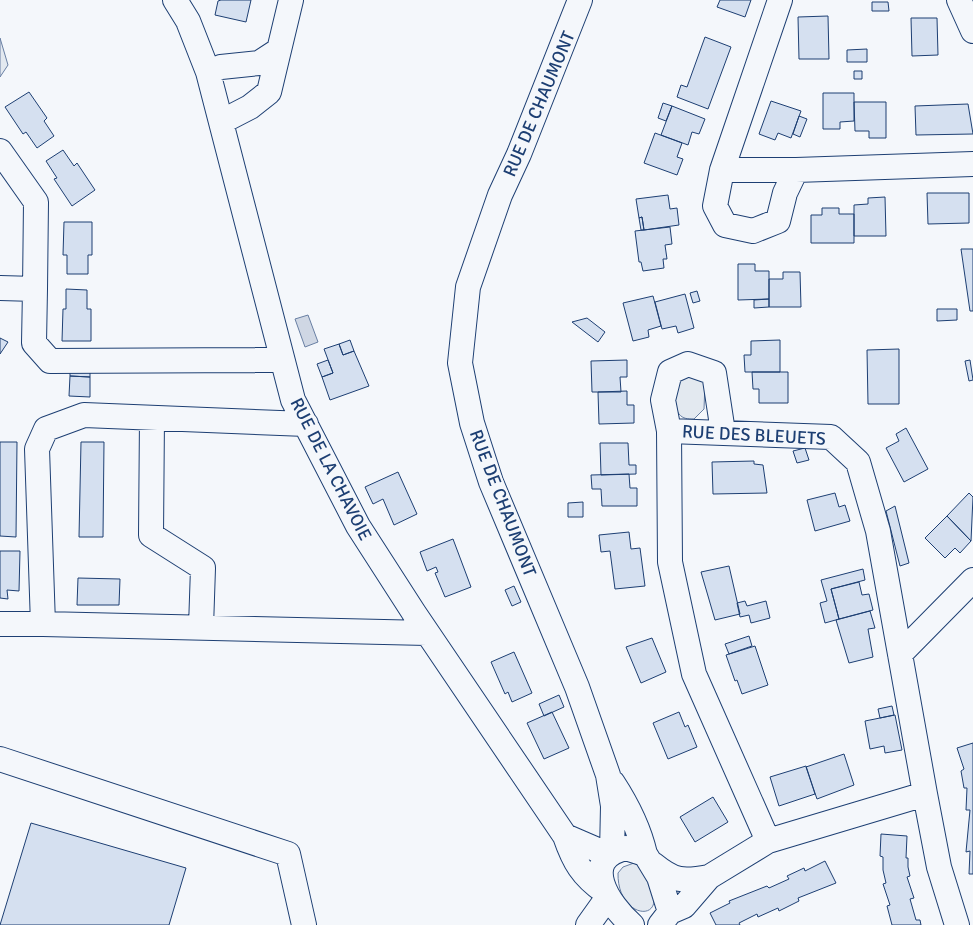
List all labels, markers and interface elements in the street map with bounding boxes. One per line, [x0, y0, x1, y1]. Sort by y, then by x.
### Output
street label: RUE DE CHAUMONT [498, 28, 580, 180]
street label: RUE DE LA CHAVOIE [285, 394, 377, 544]
street label: RUE DES BLEUETS [682, 420, 826, 450]
street label: RUE DE CHAUMONT [465, 426, 541, 580]

